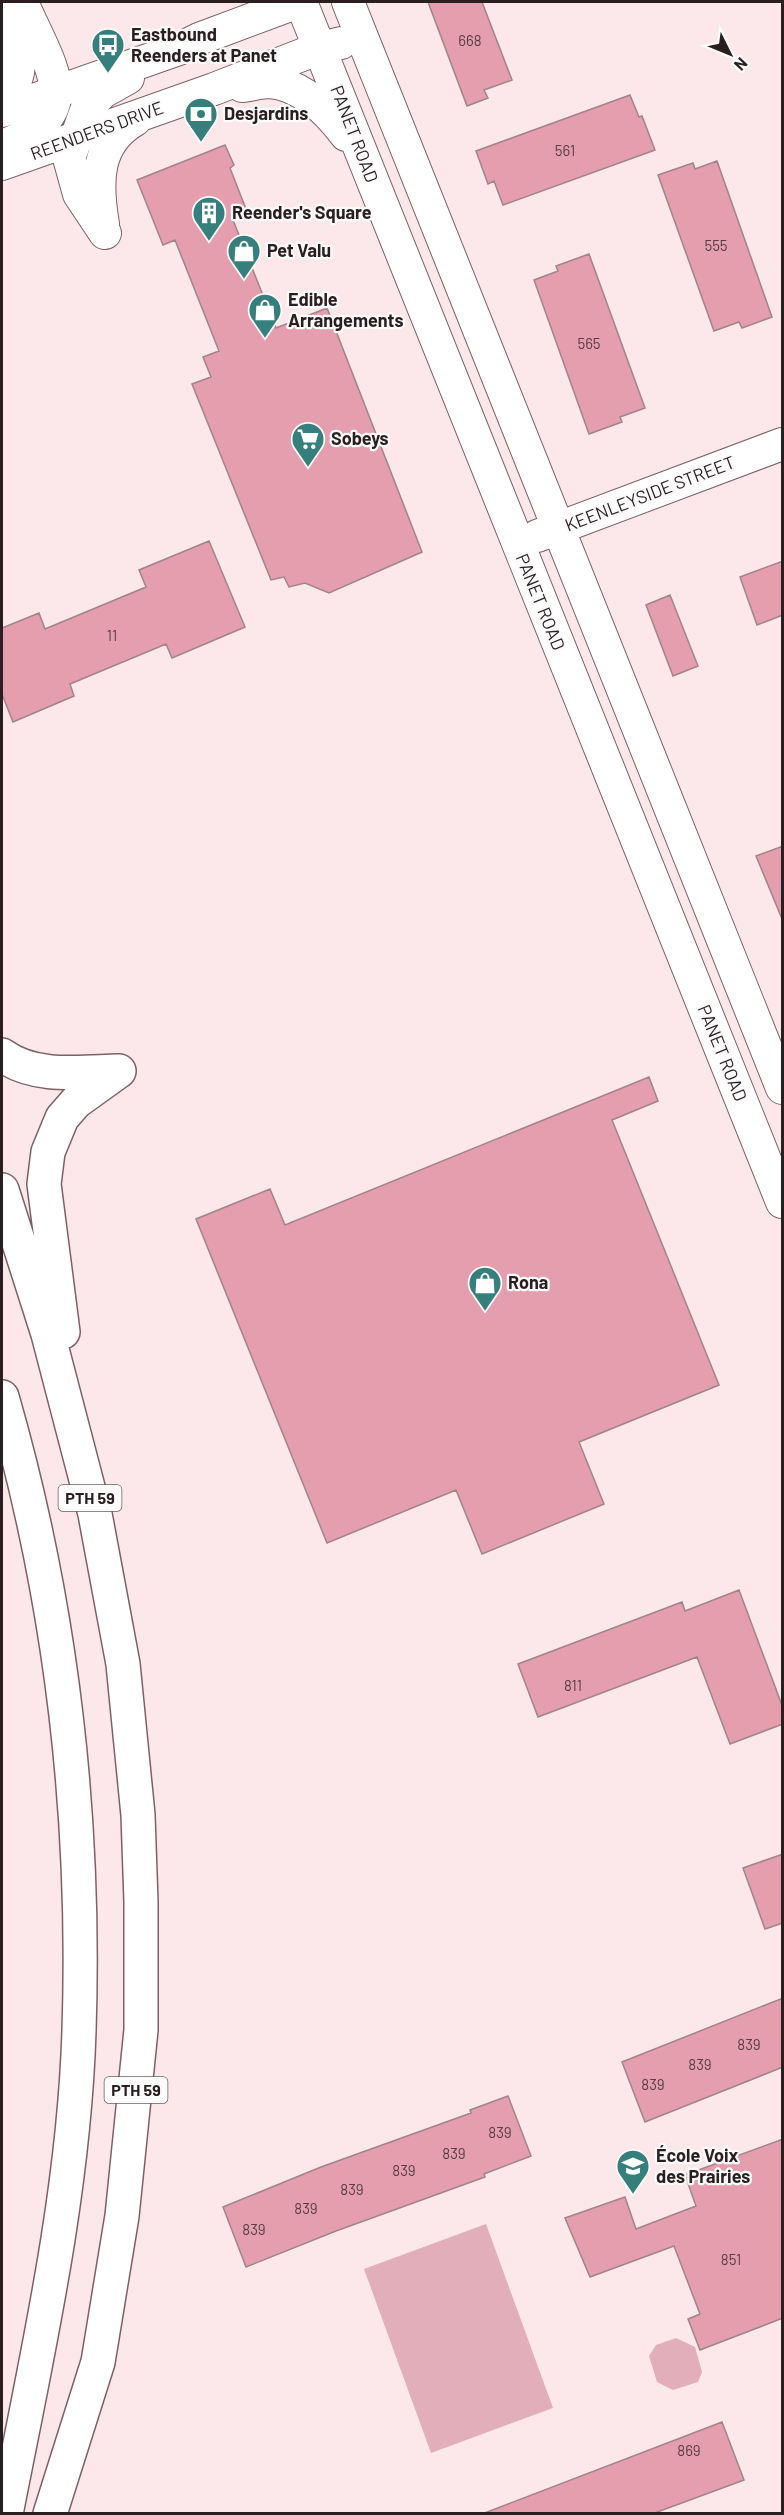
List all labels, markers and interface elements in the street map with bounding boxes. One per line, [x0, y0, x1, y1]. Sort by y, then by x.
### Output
place label: Eastbound Reenders at Panet [131, 23, 277, 66]
north arrow [700, 24, 760, 84]
bus stop icon: Eastbound Reenders at Panet [90, 27, 126, 74]
house number: 668 [458, 31, 482, 49]
text: N [731, 54, 752, 75]
street label: PANET ROAD [326, 82, 383, 185]
street label: REENDERS DRIVE [27, 96, 166, 164]
bank icon: Desjardins [183, 96, 219, 143]
place label: Desjardins [224, 102, 308, 124]
house number: 561 [555, 141, 575, 159]
building icon: Reender's Square [191, 195, 227, 242]
place label: Reender's Square [232, 201, 372, 223]
shop icon: Pet Valu [226, 233, 262, 280]
house number: 555 [704, 236, 728, 254]
place label: Pet Valu [267, 239, 331, 261]
place label: Edible Arrangements [288, 288, 403, 331]
shop icon: Edible Arrangements [247, 292, 283, 339]
house number: 565 [577, 334, 601, 352]
supermarket icon: Sobeys [290, 421, 326, 468]
place label: Sobeys [331, 427, 389, 449]
street label: KEENLEYSIDE STREET [562, 450, 738, 536]
street label: PANET ROAD [512, 550, 570, 653]
house number: 11 [107, 626, 117, 644]
street label: PANET ROAD [694, 1001, 752, 1104]
shop icon: Rona [467, 1265, 503, 1312]
place label: Rona [508, 1271, 548, 1293]
road number: PTH 59 [58, 1485, 122, 1511]
house number: 811 [564, 1676, 582, 1694]
house number: 839 [737, 2035, 761, 2053]
house number: 839 [688, 2055, 712, 2073]
house number: 839 [641, 2075, 665, 2093]
road number: PTH 59 [104, 2077, 168, 2103]
house number: 839 [488, 2123, 512, 2141]
house number: 839 [442, 2144, 466, 2162]
place label: École Voix des Prairies [656, 2144, 750, 2187]
school or university icon: École Voix des Prairies [615, 2148, 651, 2195]
house number: 839 [392, 2161, 416, 2179]
house number: 839 [340, 2180, 364, 2198]
house number: 839 [294, 2199, 318, 2217]
house number: 839 [242, 2220, 266, 2238]
house number: 851 [721, 2250, 741, 2268]
house number: 869 [677, 2441, 701, 2459]

